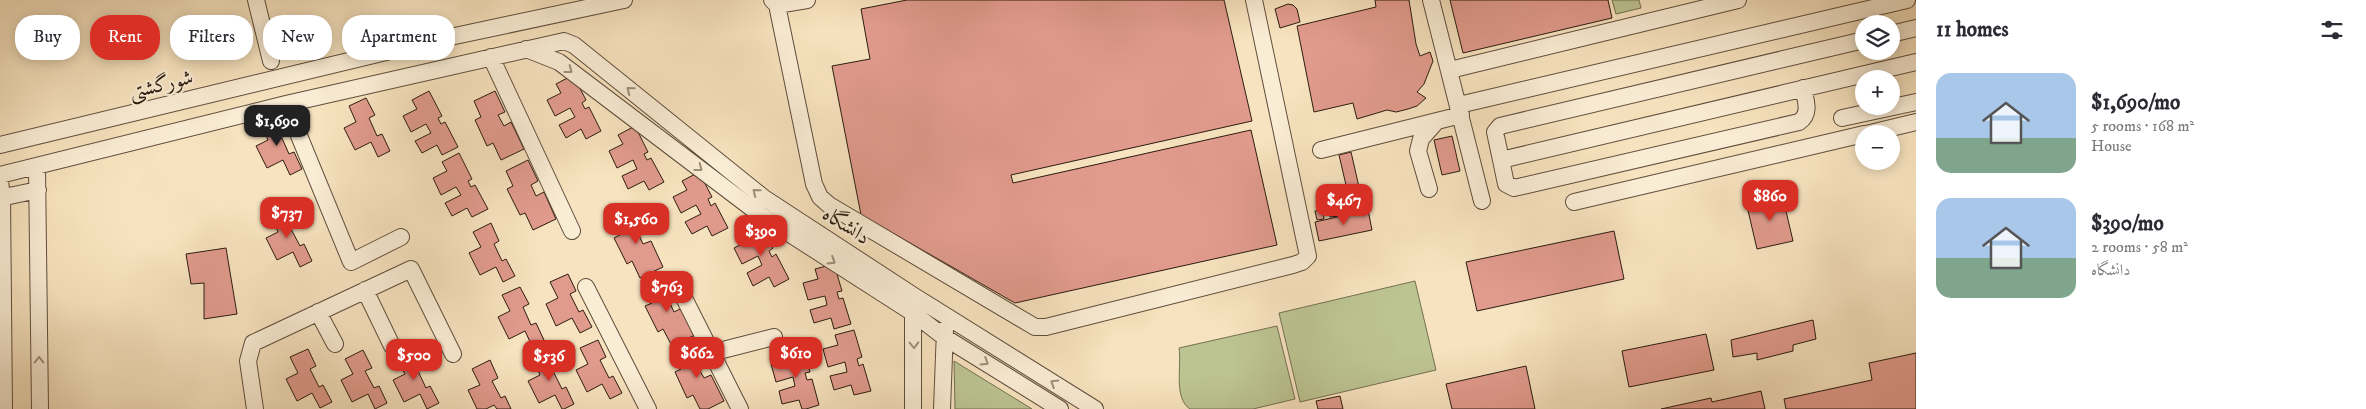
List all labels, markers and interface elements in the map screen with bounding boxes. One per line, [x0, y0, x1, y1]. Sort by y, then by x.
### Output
chip: Buy [15, 15, 80, 60]
chip: Rent [90, 15, 160, 60]
chip: Filters [170, 15, 253, 60]
chip: New [263, 15, 332, 60]
chip: Apartment [342, 15, 455, 60]
map controls [1855, 15, 1900, 170]
button: layers [1855, 15, 1900, 60]
icon: filters [2318, 16, 2346, 44]
text: 11 homes [1936, 17, 2009, 43]
street label: شورگشتی [126, 64, 196, 107]
one-way arrow [563, 65, 572, 73]
button: + [1855, 70, 1900, 115]
one-way arrow [627, 87, 636, 95]
text: $1,690/mo [2091, 90, 2180, 116]
icon: home [1976, 93, 2036, 153]
pin: $1,690 [236, 104, 318, 147]
text: $1,690 [255, 111, 299, 131]
text: 5 rooms · 168 m² [2091, 116, 2194, 136]
button: − [1855, 125, 1900, 170]
text: House [2091, 136, 2132, 156]
one-way arrow [693, 163, 702, 171]
pin: $860 [1740, 180, 1800, 222]
pin: $467 [1314, 184, 1374, 226]
text: $860 [1753, 186, 1787, 206]
one-way arrow [753, 189, 762, 197]
text: $467 [1327, 190, 1361, 210]
pin: $737 [257, 196, 317, 239]
street label: دانشگاه [817, 200, 875, 251]
pin: $1,560 [595, 202, 677, 245]
text: $737 [271, 203, 303, 223]
text: $1,560 [614, 209, 658, 229]
text: $390/mo [2091, 211, 2164, 237]
pin: $390 [731, 214, 791, 257]
icon: home [1976, 218, 2036, 278]
text: $390 [745, 221, 777, 241]
text: 2 rooms · 58 m² [2091, 237, 2188, 257]
one-way arrow [827, 254, 836, 264]
text: دانشگاه [2091, 260, 2130, 280]
pin: $763 [637, 270, 697, 313]
text: $763 [651, 277, 683, 297]
pin: $662 [667, 336, 727, 379]
pin: $610 [766, 336, 826, 379]
pin: $500 [384, 338, 444, 381]
pin: $536 [519, 340, 579, 382]
one-way arrow [908, 341, 919, 349]
text: $662 [680, 343, 714, 363]
text: $610 [780, 343, 812, 363]
text: $500 [397, 345, 431, 365]
text: $536 [534, 346, 564, 366]
one-way arrow [34, 356, 45, 364]
one-way arrow [980, 356, 989, 366]
one-way arrow [1050, 380, 1059, 390]

